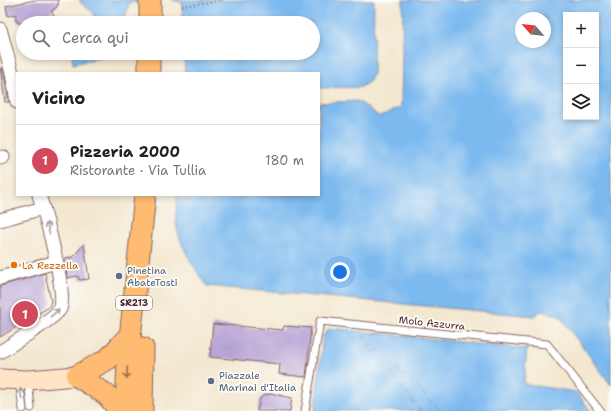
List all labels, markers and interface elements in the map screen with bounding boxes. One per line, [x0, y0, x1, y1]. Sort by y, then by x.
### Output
north arrow [515, 12, 551, 48]
map controls [563, 12, 599, 120]
button: + [563, 12, 599, 48]
search box [16, 16, 320, 60]
icon: search [30, 27, 52, 49]
text: Cerca qui [62, 28, 129, 48]
button: − [563, 48, 599, 84]
button: layers [563, 84, 599, 120]
text: Vicino [32, 87, 85, 109]
text: Pizzeria 2000 [70, 142, 180, 162]
text: 1 [42, 152, 48, 169]
text: 180 m [265, 152, 304, 169]
text: Ristorante · Via Tullia [70, 162, 206, 179]
one-way arrow [44, 222, 52, 235]
place label: La Rezzella [22, 259, 79, 272]
marker: La Rezzella [9, 260, 19, 270]
your location [330, 262, 350, 282]
place label: Pinetina AbateTosti [127, 264, 178, 289]
marker: Pinetina AbateTosti [114, 271, 124, 281]
road number: SR213 [116, 296, 152, 310]
pin: 1 [12, 299, 38, 329]
one-way arrow [49, 309, 60, 318]
street label: Molo Azzurra [398, 313, 467, 333]
one-way arrow [124, 366, 131, 379]
place label: Piazzale Marinai d'Italia [219, 369, 297, 394]
marker: Piazzale Marinai d'Italia [206, 376, 216, 386]
one-way arrow [17, 388, 25, 401]

